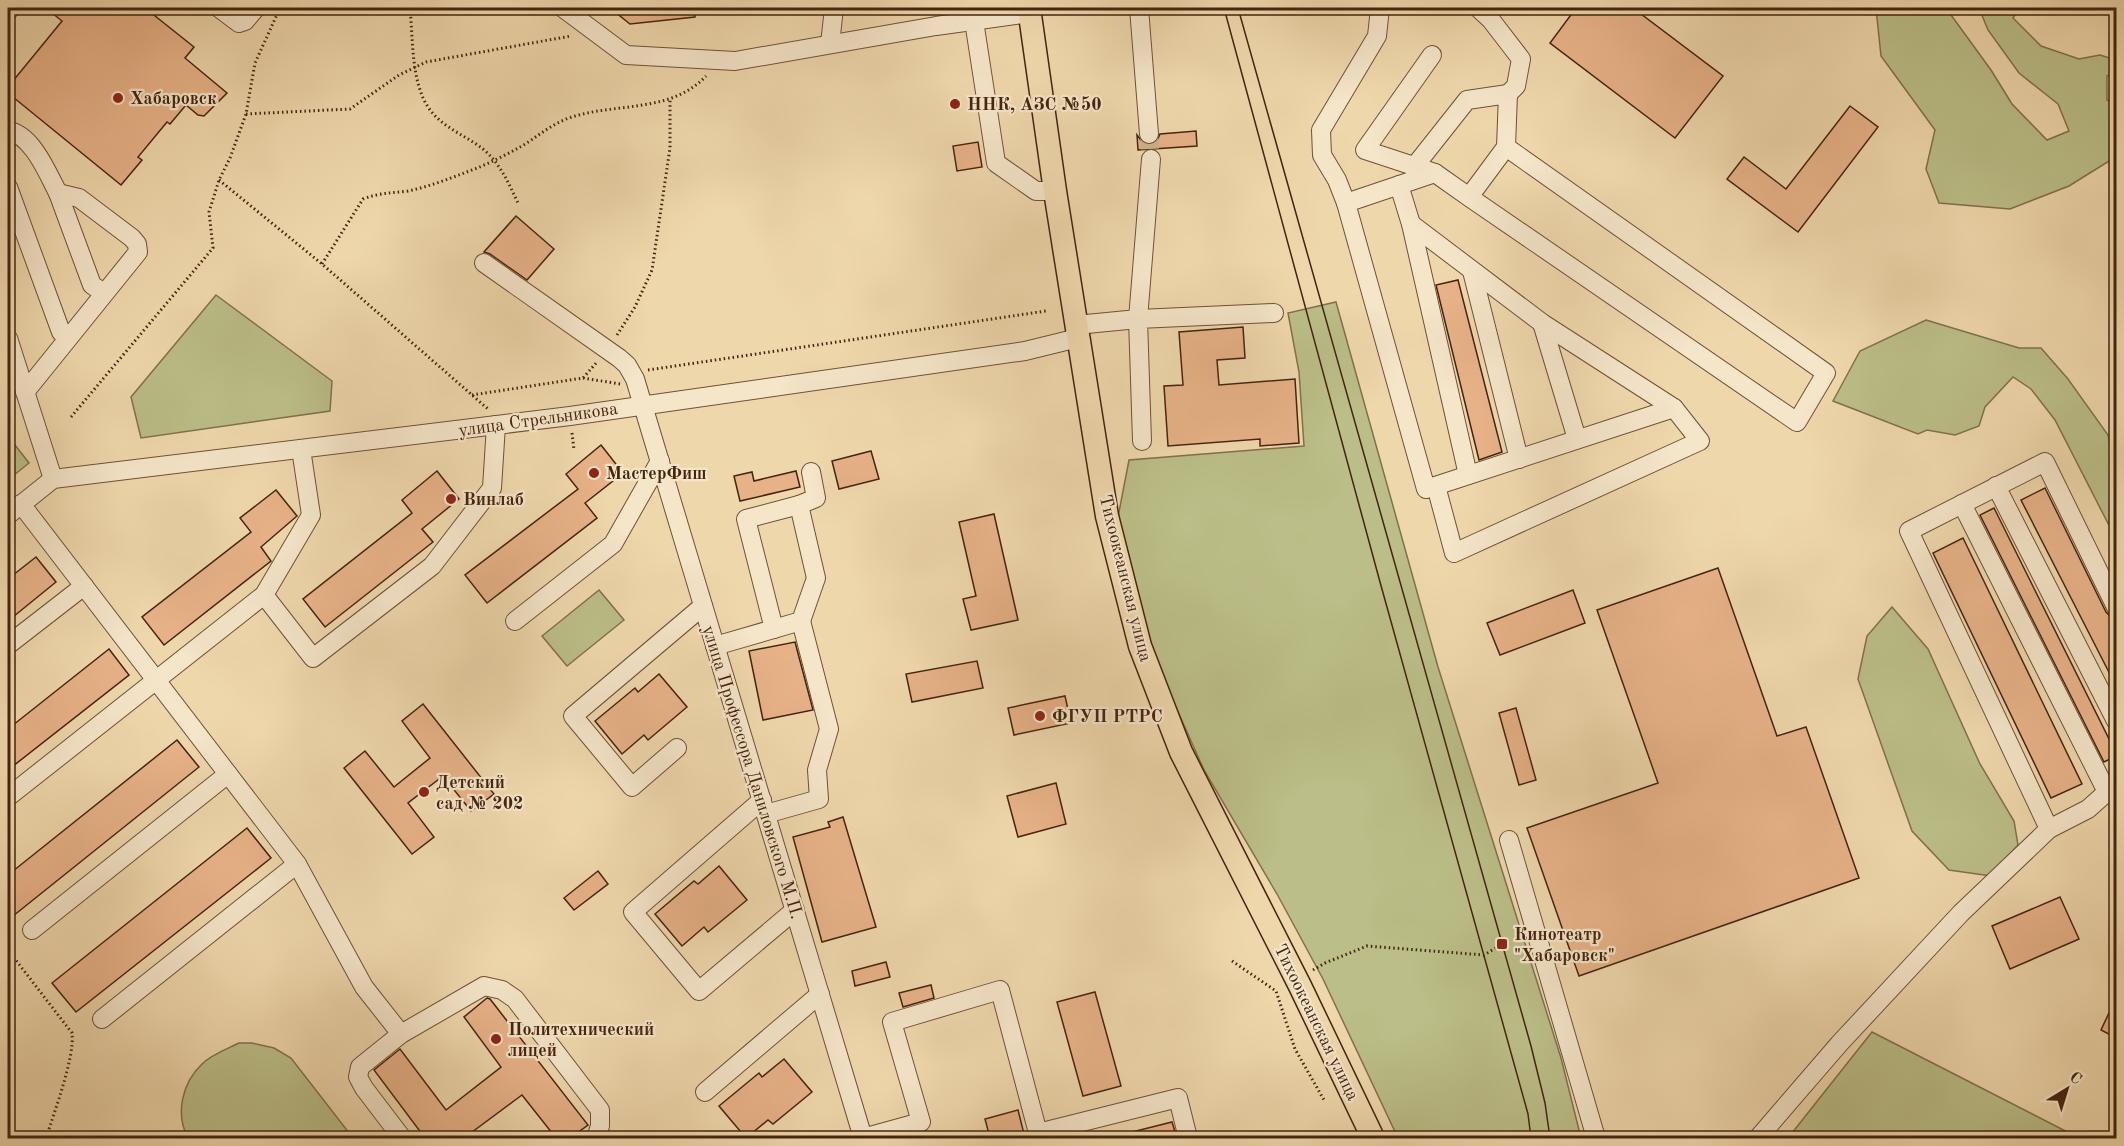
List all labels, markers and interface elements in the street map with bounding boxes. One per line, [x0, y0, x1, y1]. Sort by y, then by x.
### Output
place label: Хабаровск [130, 90, 217, 108]
marker: Хабаровск [111, 91, 125, 105]
place label: ННК, АЗС №50 [967, 96, 1102, 114]
marker: ННК, АЗС №50 [948, 97, 962, 111]
street label: улица Стрельникова [457, 400, 619, 440]
place label: МастерФиш [606, 465, 707, 483]
marker: МастерФиш [587, 466, 601, 480]
place label: Винлаб [463, 491, 524, 509]
marker: Винлаб [444, 492, 458, 506]
street label: Тихоокеанская улица [1096, 493, 1155, 664]
street label: улица Профессора Даниловского М.П. [698, 623, 805, 922]
place label: ФГУП РТРС [1052, 708, 1163, 726]
marker: ФГУП РТРС [1033, 709, 1047, 723]
place label: Детский сад № 202 [436, 774, 524, 813]
marker: Детский сад № 202 [417, 785, 431, 799]
place label: Кинотеатр "Хабаровск" [1514, 926, 1615, 965]
marker: Кинотеатр "Хабаровск" [1495, 937, 1509, 951]
street label: Тихоокеанская улица [1270, 941, 1362, 1104]
place label: Политехнический лицей [508, 1021, 654, 1060]
marker: Политехнический лицей [489, 1032, 503, 1046]
north arrow [2037, 1059, 2097, 1119]
text: С [2066, 1069, 2084, 1088]

